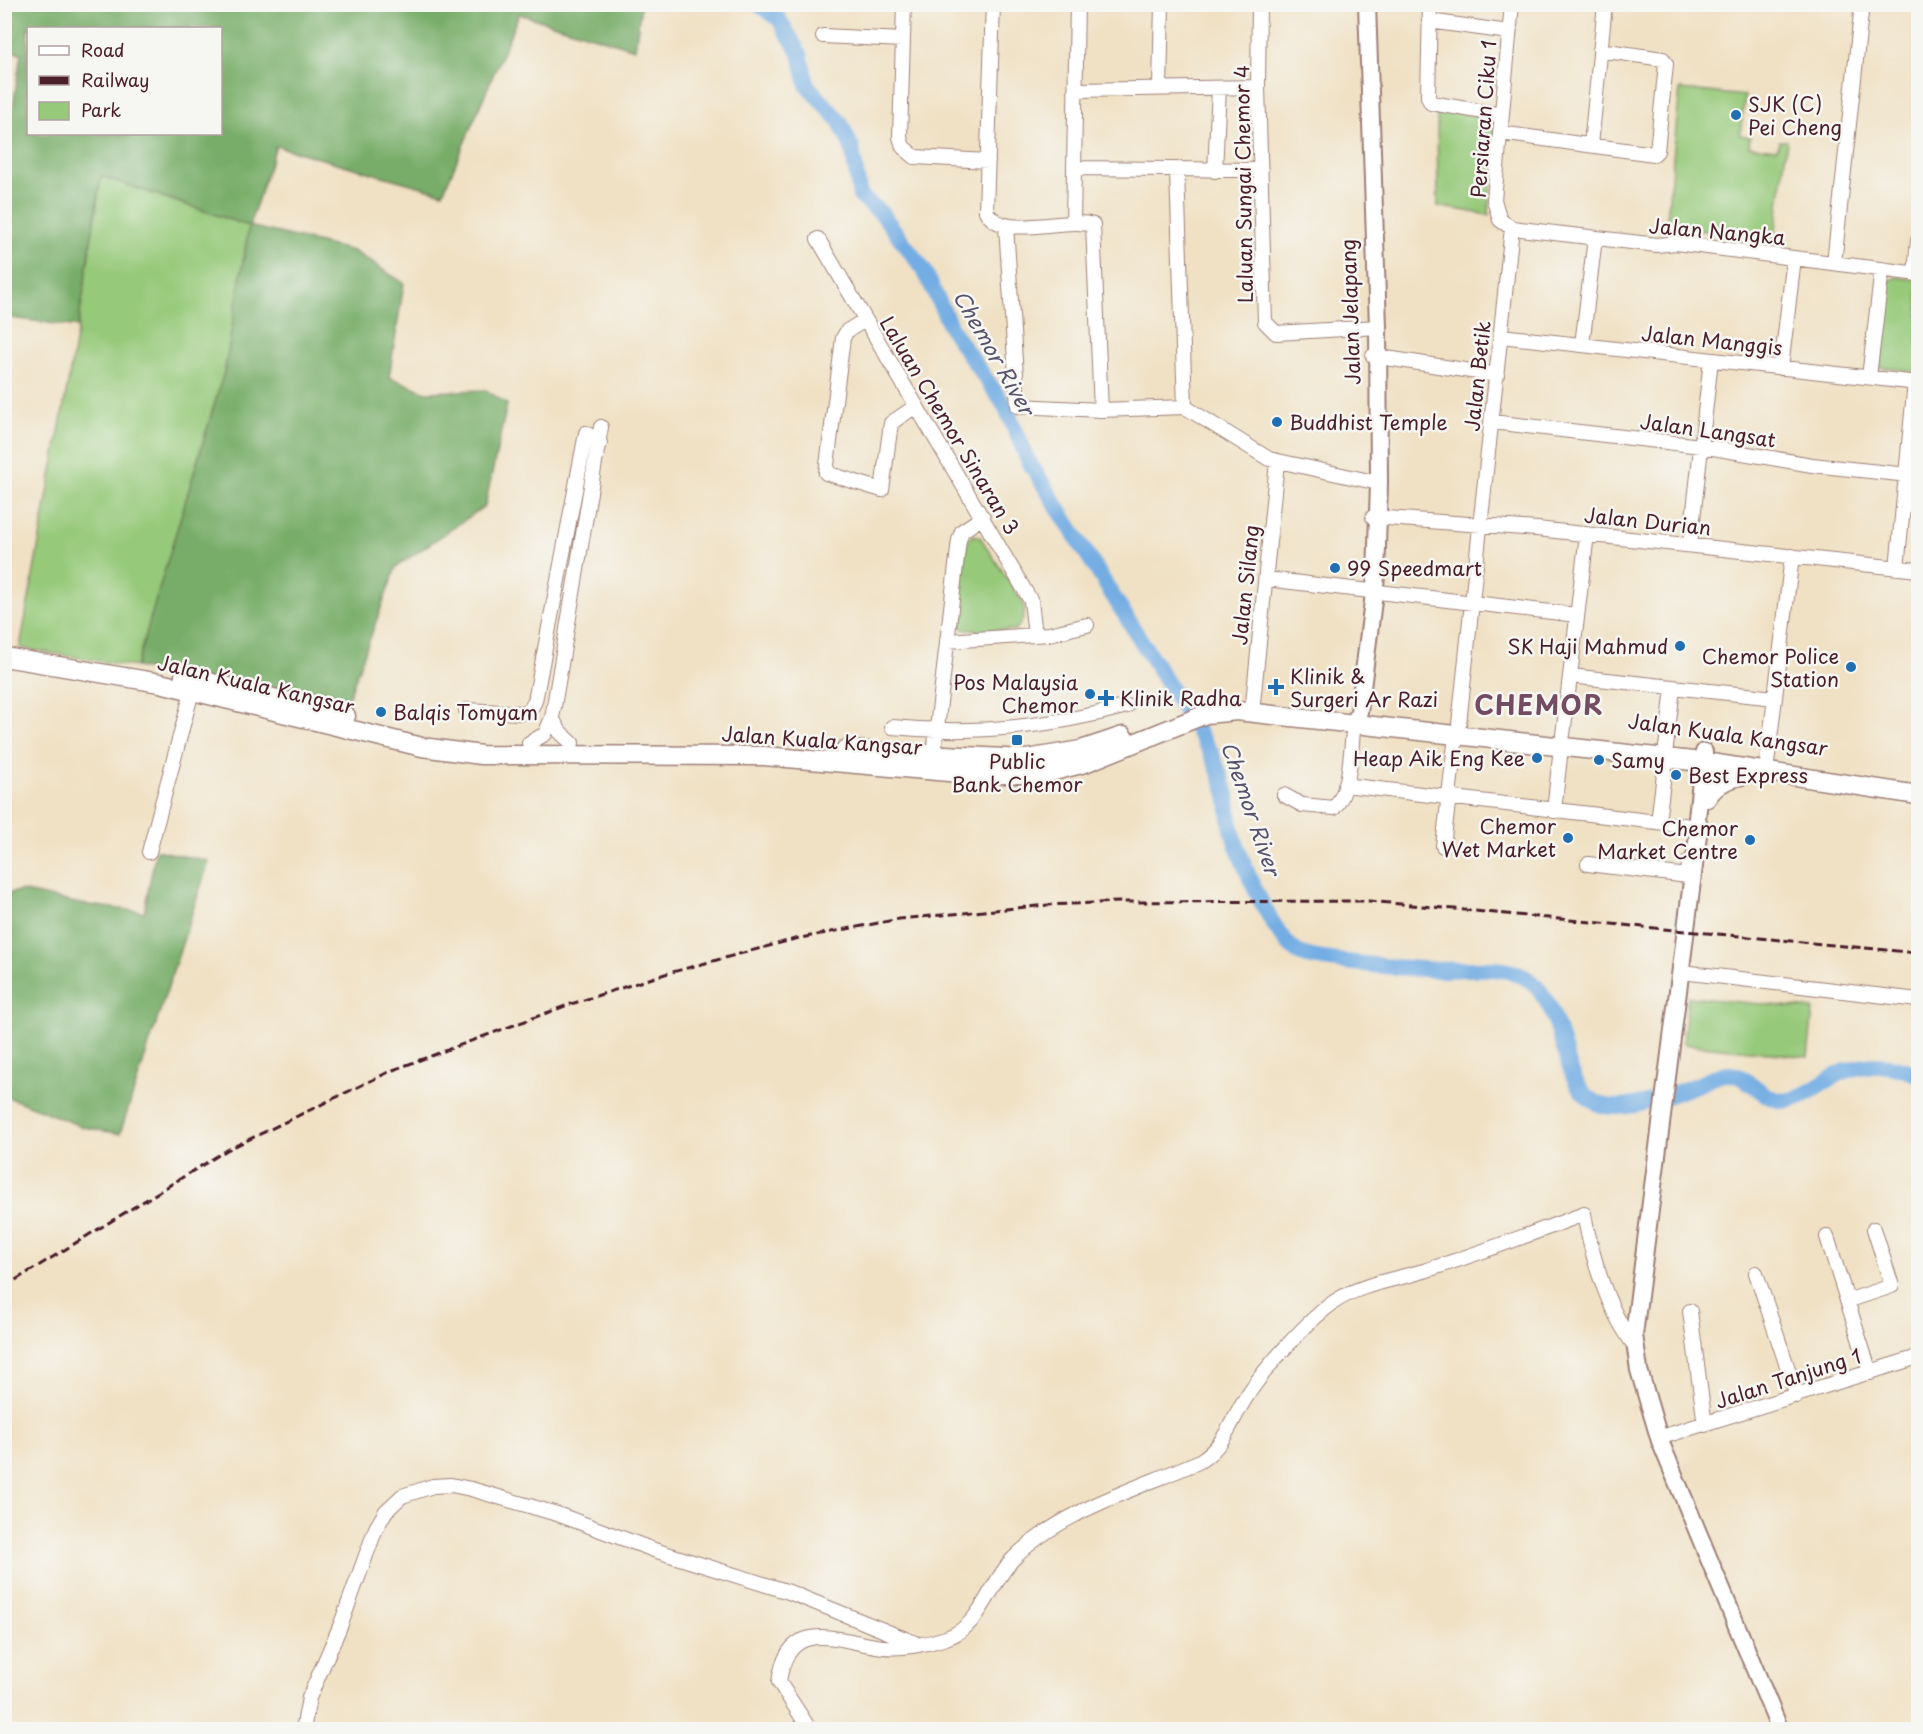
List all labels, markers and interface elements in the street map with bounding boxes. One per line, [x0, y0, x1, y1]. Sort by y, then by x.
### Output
legend [27, 27, 222, 135]
text: Road [81, 36, 125, 63]
street label: Persiaran Ciku 1 [1463, 39, 1503, 199]
street label: Laluan Sungai Chemor 4 [1226, 65, 1260, 303]
text: Railway [81, 66, 149, 93]
place label: SJK (C) Pei Cheng [1748, 89, 1842, 142]
text: Park [81, 96, 121, 123]
marker: SJK (C) Pei Cheng [1729, 108, 1743, 122]
street label: Jalan Nangka [1648, 210, 1786, 252]
street label: Jalan Jelapang [1332, 238, 1368, 386]
water label: Chemor River [946, 284, 1045, 423]
street label: Laluan Chemor Sinaran 3 [873, 310, 1027, 540]
street label: Jalan Manggis [1640, 318, 1784, 362]
street label: Jalan Betik [1456, 319, 1498, 433]
street label: Jalan Langsat [1638, 406, 1778, 454]
place label: Buddhist Temple [1289, 407, 1448, 437]
marker: Buddhist Temple [1270, 415, 1284, 429]
street label: Jalan Durian [1583, 499, 1713, 543]
street label: Jalan Silang [1224, 523, 1266, 647]
place label: 99 Speedmart [1347, 553, 1482, 583]
marker: 99 Speedmart [1328, 561, 1342, 575]
place label: SK Haji Mahmud [1507, 631, 1668, 661]
marker: SK Haji Mahmud [1673, 639, 1687, 653]
place label: Chemor Police Station [1702, 641, 1839, 694]
street label: Jalan Kuala Kangsar [155, 647, 357, 721]
marker: Chemor Police Station [1844, 660, 1858, 674]
place label: Klinik & Surgeri Ar Razi [1290, 661, 1438, 714]
place label: Pos Malaysia Chemor [953, 667, 1079, 720]
marker: Klinik & Surgeri Ar Razi [1267, 678, 1285, 696]
place label: Klinik Radha [1120, 683, 1242, 713]
district label: CHEMOR [1474, 685, 1604, 724]
marker: Pos Malaysia Chemor [1083, 687, 1097, 701]
marker: Klinik Radha [1097, 689, 1115, 707]
place label: Balqis Tomyam [393, 697, 538, 727]
marker: Balqis Tomyam [374, 705, 388, 719]
street label: Jalan Kuala Kangsar [1626, 705, 1830, 763]
street label: Jalan Kuala Kangsar [721, 718, 923, 762]
marker: Public Bank Chemor [1010, 733, 1024, 747]
water label: Chemor River [1214, 737, 1291, 882]
place label: Heap Aik Eng Kee [1353, 743, 1525, 773]
place label: Samy [1611, 745, 1665, 775]
place label: Public Bank Chemor [951, 746, 1083, 799]
marker: Heap Aik Eng Kee [1530, 751, 1544, 765]
marker: Samy [1592, 753, 1606, 767]
place label: Best Express [1688, 760, 1808, 790]
marker: Best Express [1669, 768, 1683, 782]
place label: Chemor Wet Market [1442, 811, 1557, 864]
place label: Chemor Market Centre [1597, 813, 1739, 866]
marker: Chemor Wet Market [1561, 831, 1575, 845]
marker: Chemor Market Centre [1743, 833, 1757, 847]
street label: Jalan Tanjung 1 [1711, 1340, 1865, 1416]

